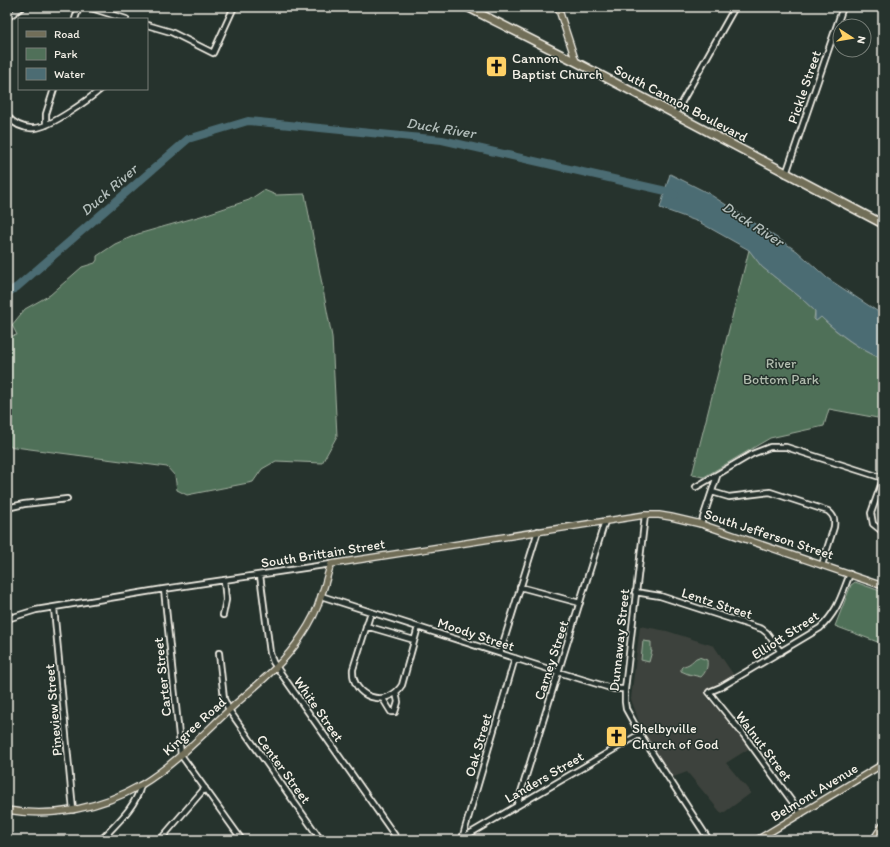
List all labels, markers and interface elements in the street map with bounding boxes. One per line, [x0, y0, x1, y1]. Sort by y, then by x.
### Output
legend [18, 18, 148, 90]
north arrow [832, 18, 872, 58]
text: Road [54, 27, 80, 41]
text: N [854, 35, 868, 45]
text: Park [54, 47, 78, 61]
street label: Pickle Street [784, 48, 825, 126]
place label: Cannon Baptist Church [512, 50, 603, 83]
church icon: Cannon Baptist Church [483, 53, 509, 79]
street label: South Cannon Boulevard [611, 61, 751, 146]
text: Water [54, 67, 85, 81]
water label: Duck River [405, 114, 479, 143]
water label: Duck River [77, 159, 143, 220]
water label: Duck River [719, 198, 789, 252]
park label: River Bottom Park [743, 355, 820, 388]
street label: South Jefferson Street [702, 506, 836, 563]
street label: South Brittain Street [260, 535, 386, 572]
street label: Lentz Street [679, 584, 754, 623]
street label: Dunnaway Street [606, 588, 633, 692]
street label: Elliott Street [748, 607, 822, 663]
street label: Moody Street [435, 614, 517, 655]
street label: Carney Street [531, 618, 572, 702]
street label: Carter Street [150, 636, 175, 717]
street label: Pineview Street [41, 663, 66, 757]
street label: White Street [290, 673, 347, 745]
street label: Kingree Road [159, 693, 230, 759]
street label: Walnut Street [732, 708, 795, 785]
street label: Oak Street [461, 712, 496, 779]
place label: Shelbyville Church of God [632, 720, 719, 753]
church icon: Shelbyville Church of God [603, 723, 629, 749]
street label: Center Street [253, 731, 314, 807]
street label: Landers Street [502, 748, 587, 807]
street label: Belmont Avenue [767, 759, 861, 825]

